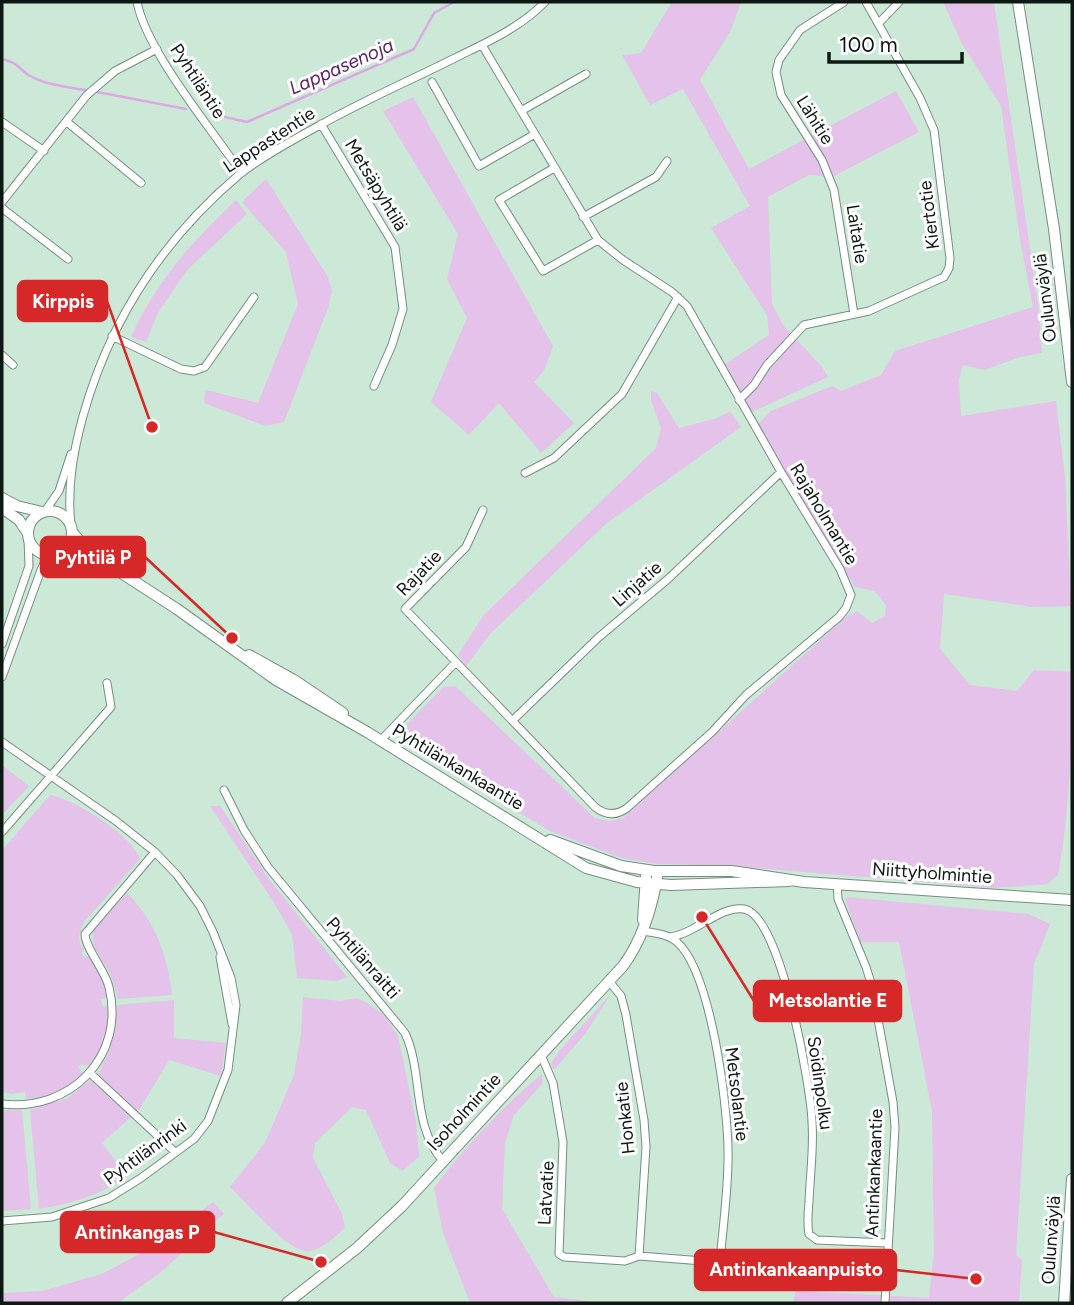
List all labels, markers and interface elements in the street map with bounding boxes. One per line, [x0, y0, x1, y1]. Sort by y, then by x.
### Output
scale bar [829, 21, 962, 65]
text: 100 m [839, 32, 898, 57]
water label: Lappasenoja [286, 33, 397, 100]
street label: Pyhtiläntie [166, 39, 230, 123]
street label: Lähitie [791, 91, 839, 149]
street label: Lappastentie [219, 102, 319, 178]
street label: Metsäpyhtilä [340, 135, 412, 235]
street label: Kiertotie [914, 179, 944, 251]
street label: Laitatie [841, 203, 873, 265]
street label: Oulunväylä [1029, 253, 1061, 343]
callout: Kirppis [18, 281, 107, 321]
text: Kirppis [32, 290, 94, 313]
street label: Rajaholmantie [785, 459, 863, 569]
callout: Pyhtilä P [41, 537, 145, 577]
street label: Rajatie [392, 545, 446, 601]
text: Pyhtilä P [55, 546, 132, 569]
street label: Linjatie [608, 556, 666, 611]
street label: Pyhtilänkankaantie [388, 719, 528, 815]
street label: Niittyholmintie [871, 858, 993, 888]
street label: Pyhtilänraitti [321, 913, 405, 1003]
callout: Metsolantie E [754, 981, 901, 1021]
text: Metsolantie E [769, 989, 887, 1012]
street label: Soidinpolku [803, 1035, 837, 1131]
street label: Metsolantie [720, 1046, 754, 1142]
street label: Isoholmintie [422, 1068, 506, 1156]
street label: Honkatie [610, 1081, 640, 1155]
street label: Antinkankaantie [861, 1108, 887, 1238]
street label: Pyhtilänrinki [99, 1115, 191, 1189]
street label: Latvatie [533, 1160, 559, 1226]
street label: Oulunväylä [1037, 1195, 1065, 1285]
callout: Antinkangas P [61, 1212, 214, 1252]
text: Antinkangas P [75, 1221, 200, 1244]
callout: Antinkankaanpuisto [695, 1250, 896, 1290]
text: Antinkankaanpuisto [709, 1258, 883, 1281]

